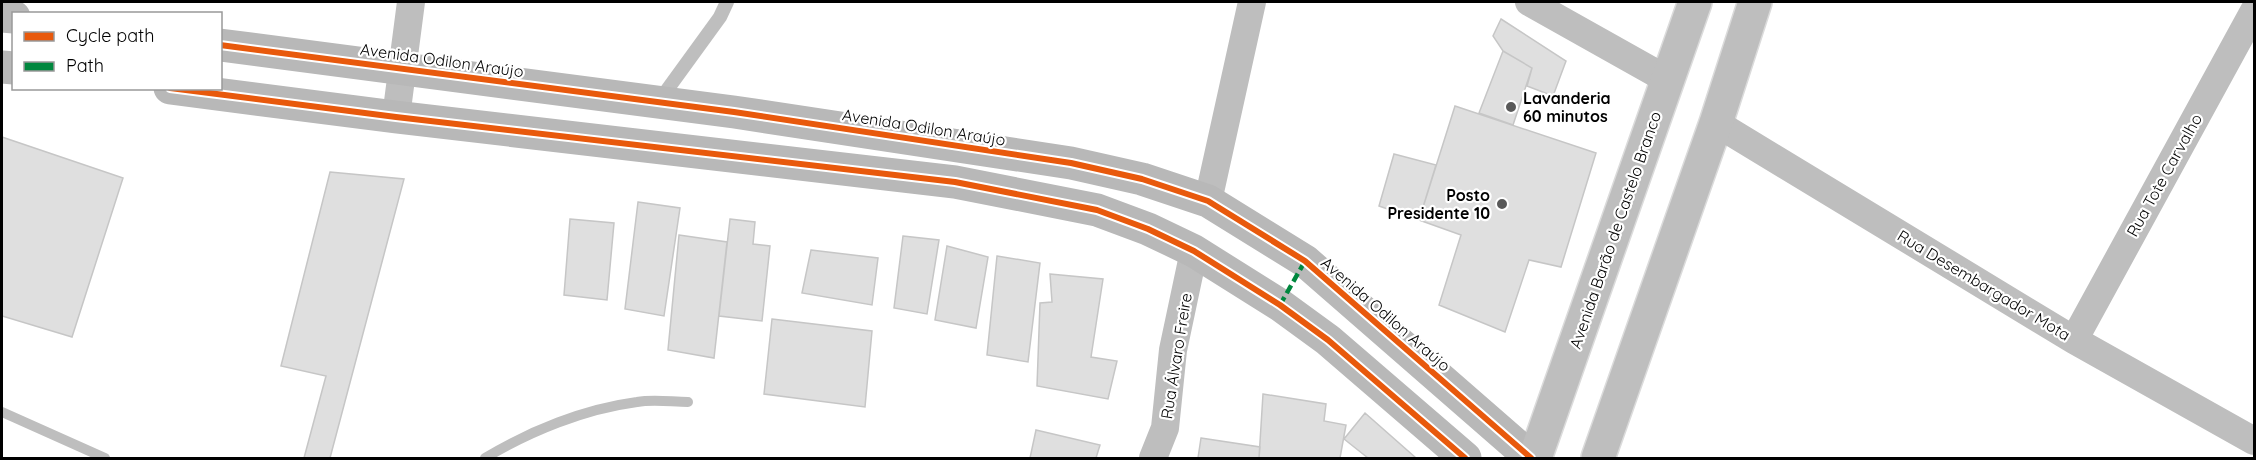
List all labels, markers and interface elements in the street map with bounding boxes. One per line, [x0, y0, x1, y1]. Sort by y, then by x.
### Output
legend [12, 12, 222, 90]
text: Cycle path [66, 24, 154, 47]
street label: Avenida Odilon Araújo [359, 39, 525, 81]
text: Path [66, 54, 104, 77]
place label: Lavanderia 60 minutos [1523, 88, 1611, 126]
marker: Lavanderia 60 minutos [1504, 100, 1518, 114]
street label: Avenida Odilon Araújo [841, 104, 1007, 150]
street label: Avenida Barão de Castelo Branco [1565, 109, 1665, 351]
street label: Rua Tote Carvalho [2122, 110, 2206, 240]
place label: Posto Presidente 10 [1387, 185, 1490, 223]
marker: Posto Presidente 10 [1495, 197, 1509, 211]
street label: Rua Desembargador Mota [1894, 225, 2074, 345]
street label: Avenida Odilon Araújo [1317, 252, 1455, 376]
street label: Rua Álvaro Freire [1156, 292, 1196, 420]

